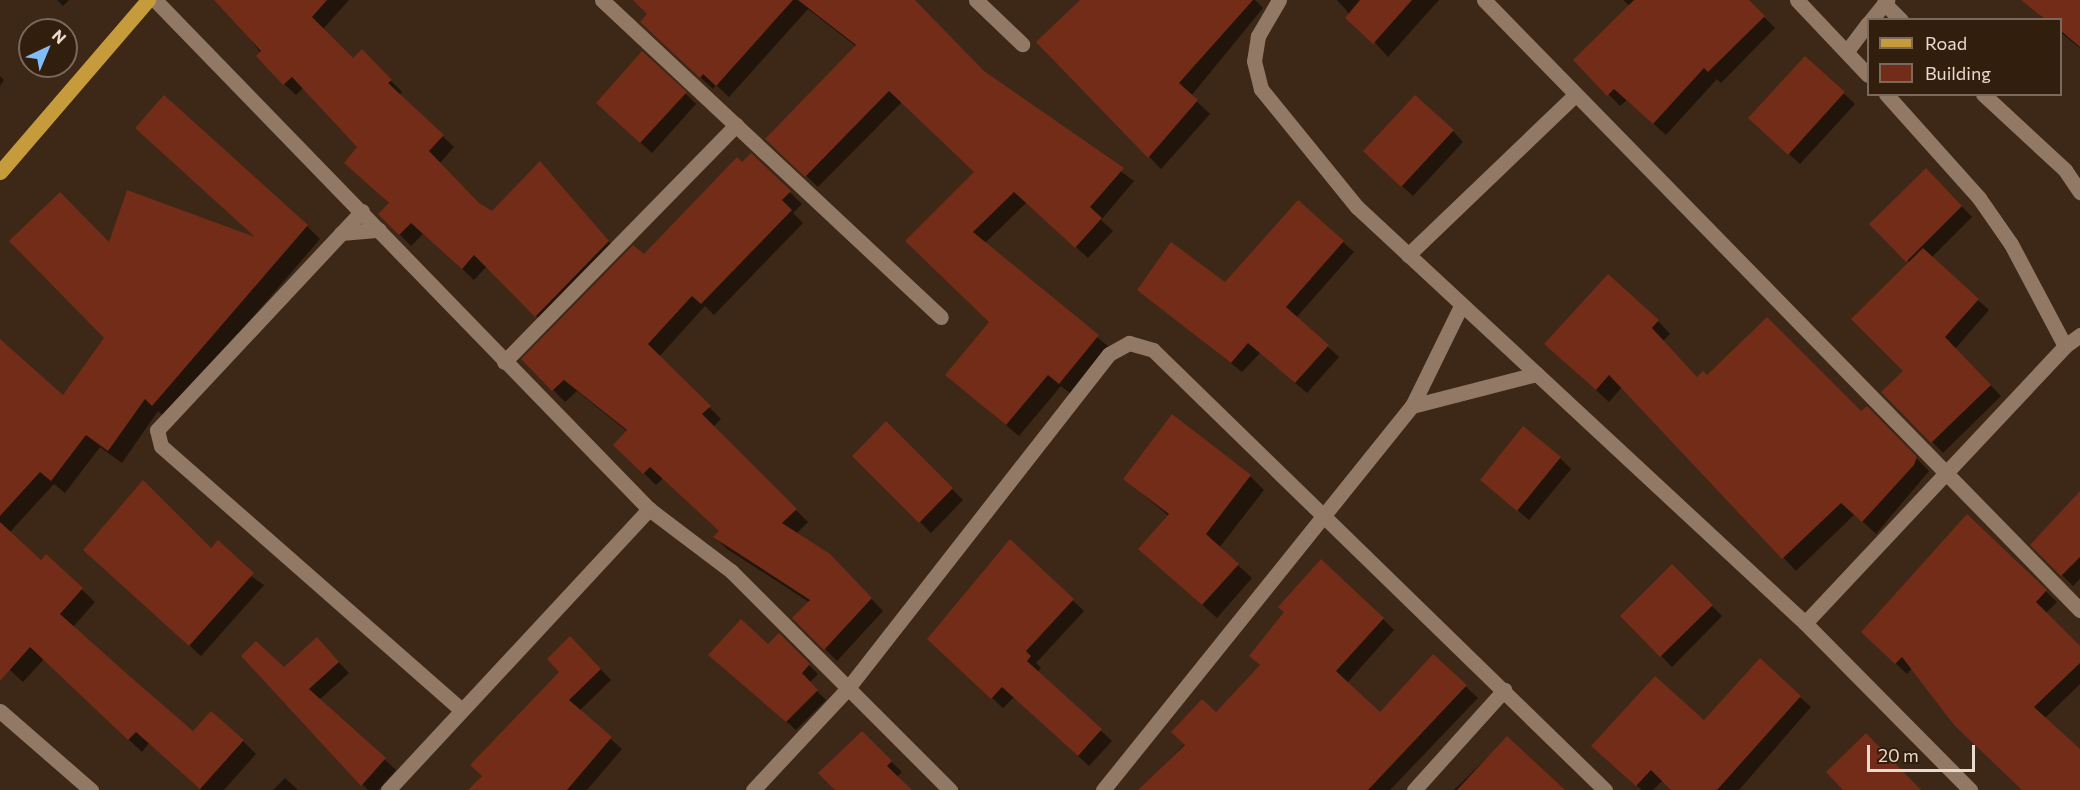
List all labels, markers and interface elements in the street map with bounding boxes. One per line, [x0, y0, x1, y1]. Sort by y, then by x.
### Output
north arrow [18, 18, 78, 78]
legend [1867, 18, 2062, 96]
text: N [49, 25, 70, 47]
text: Road [1925, 32, 1967, 54]
text: Building [1925, 62, 1991, 84]
scale bar [1870, 733, 1978, 771]
text: 20 m [1878, 744, 1919, 766]

